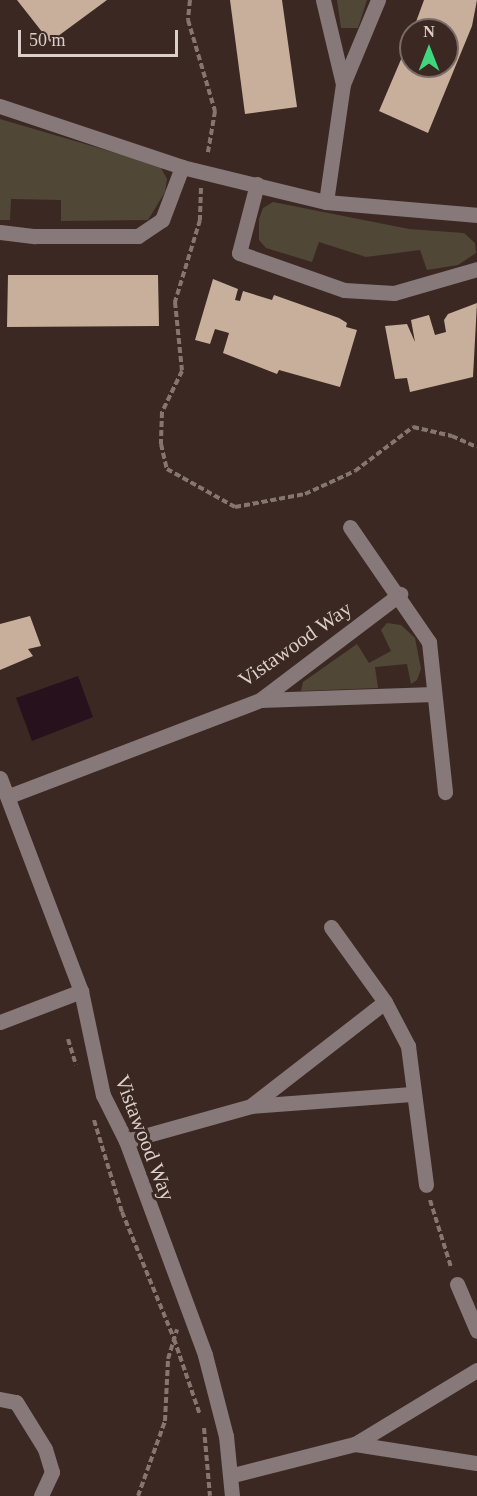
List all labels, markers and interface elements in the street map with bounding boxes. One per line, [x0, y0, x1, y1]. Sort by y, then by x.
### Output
scale bar [21, 18, 182, 56]
north arrow [399, 18, 459, 78]
text: N [423, 23, 435, 40]
text: 50 m [29, 30, 66, 50]
street label: Vistawood Way [233, 596, 357, 692]
street label: Vistawood Way [109, 1071, 181, 1205]

